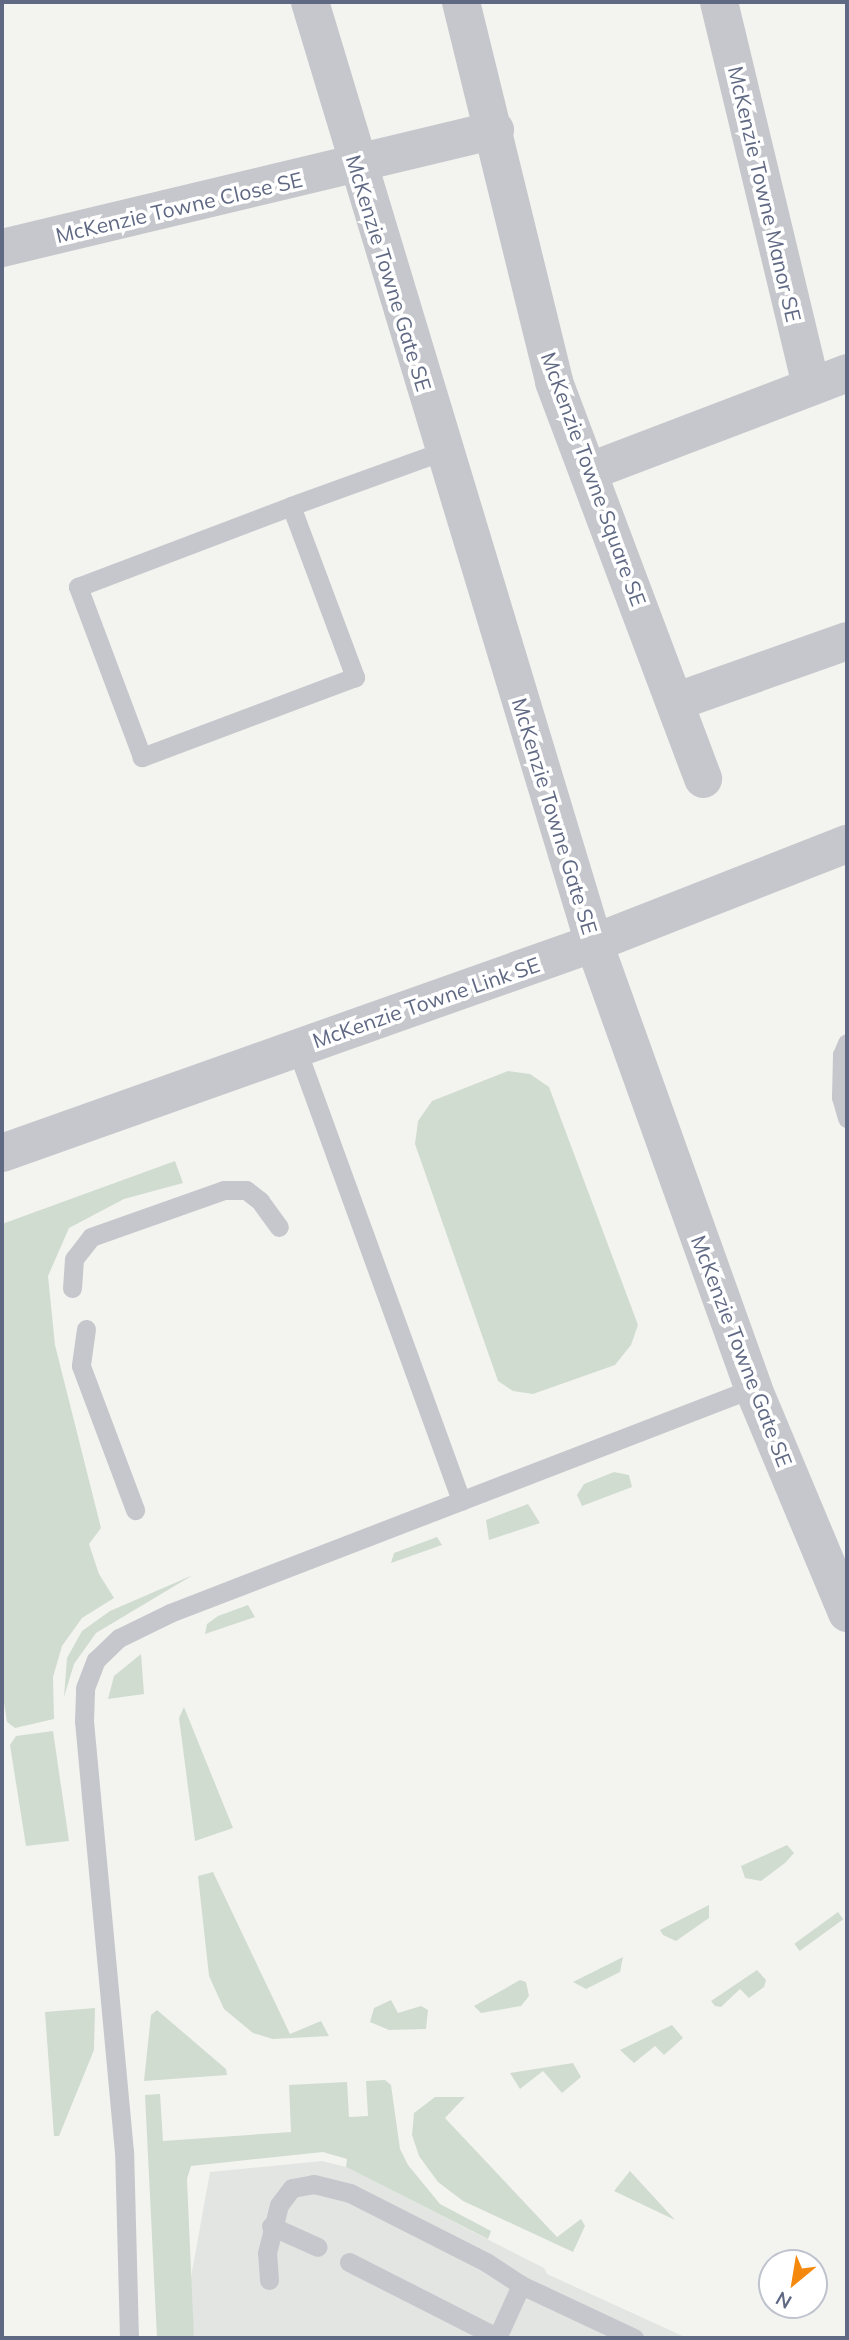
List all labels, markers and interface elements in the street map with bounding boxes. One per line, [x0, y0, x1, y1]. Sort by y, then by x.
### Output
street label: McKenzie Towne Manor SE [723, 64, 807, 324]
street label: McKenzie Towne Gate SE [341, 152, 437, 394]
street label: McKenzie Towne Close SE [53, 166, 305, 248]
street label: McKenzie Towne Square SE [536, 348, 652, 610]
street label: McKenzie Towne Gate SE [507, 695, 603, 937]
street label: McKenzie Towne Link SE [309, 951, 543, 1053]
street label: McKenzie Towne Gate SE [686, 1232, 798, 1470]
north arrow [758, 2249, 828, 2319]
text: N [771, 2286, 796, 2314]

